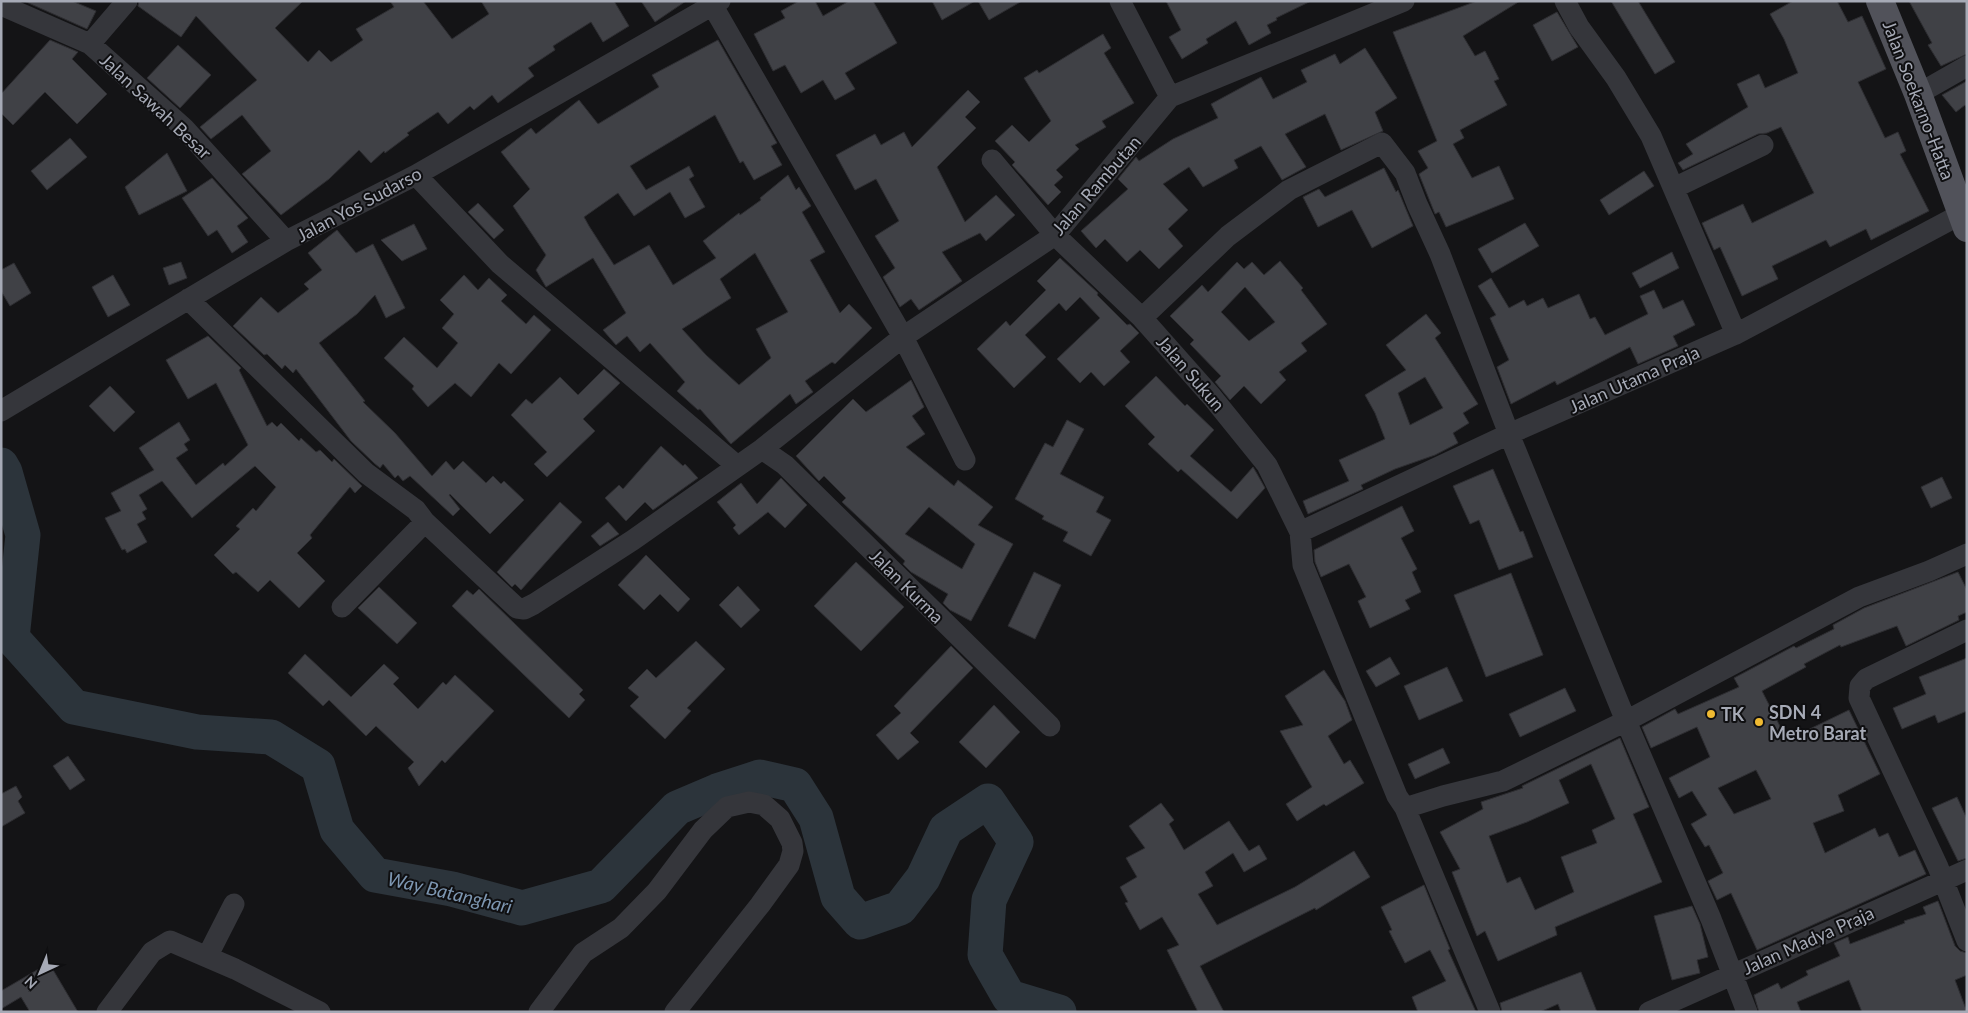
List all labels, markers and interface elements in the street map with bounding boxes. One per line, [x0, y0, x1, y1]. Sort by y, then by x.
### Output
street label: Jalan Soekarno-Hatta [1879, 17, 1959, 183]
street label: Jalan Sawah Besar [96, 49, 217, 164]
street label: Jalan Rambutan [1047, 131, 1145, 239]
street label: Jalan Yos Sudarso [293, 162, 425, 246]
street label: Jalan Sukun [1152, 331, 1230, 415]
street label: Jalan Utama Praja [1566, 340, 1702, 418]
street label: Jalan Kurma [865, 544, 949, 628]
place label: SDN 4 Metro Barat [1769, 701, 1867, 744]
place label: TK [1721, 703, 1745, 725]
marker: TK [1705, 708, 1717, 720]
marker: SDN 4 Metro Barat [1753, 716, 1765, 728]
water label: Way Batanghari [385, 866, 515, 918]
street label: Jalan Madya Praja [1739, 901, 1877, 979]
north arrow [15, 948, 65, 998]
text: N [21, 973, 40, 993]

